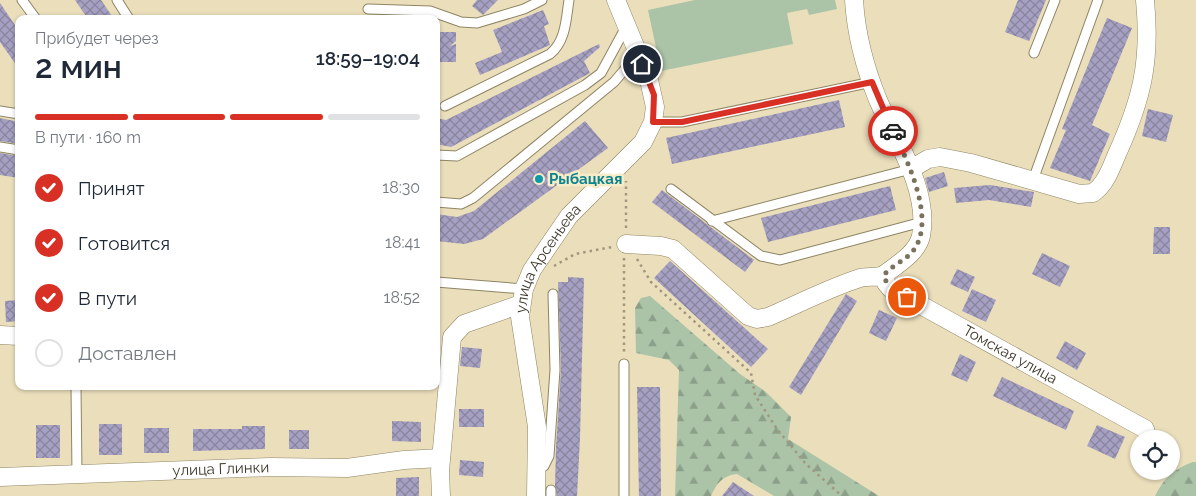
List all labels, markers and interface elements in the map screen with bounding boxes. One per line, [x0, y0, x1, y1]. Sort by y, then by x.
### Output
text: Прибудет через [35, 29, 159, 48]
pin [621, 43, 663, 85]
text: 18:59–19:04 [316, 47, 420, 69]
text: 2 мин [35, 48, 122, 85]
icon: home [628, 50, 656, 78]
courier [868, 106, 918, 156]
icon: car [879, 117, 907, 145]
text: В пути · 160 m [35, 128, 141, 147]
place label: Рыбацкая [549, 170, 622, 188]
marker: Рыбацкая [533, 173, 545, 185]
icon: check [35, 174, 63, 202]
text: Принят [78, 177, 145, 199]
text: 18:30 [382, 178, 420, 197]
street label: улица Арсеньева [512, 200, 585, 314]
icon: check [35, 229, 63, 257]
text: Готовится [78, 232, 170, 254]
text: 18:41 [385, 233, 420, 252]
pin [886, 276, 928, 318]
icon: bag [893, 283, 921, 311]
icon: check [35, 284, 63, 312]
text: В пути [78, 287, 137, 309]
text: 18:52 [384, 288, 420, 307]
street label: Томская улица [960, 321, 1060, 388]
text: Доставлен [78, 342, 177, 364]
map controls [1130, 430, 1180, 480]
button: locate [1130, 430, 1180, 480]
street label: улица Глинки [172, 458, 270, 480]

